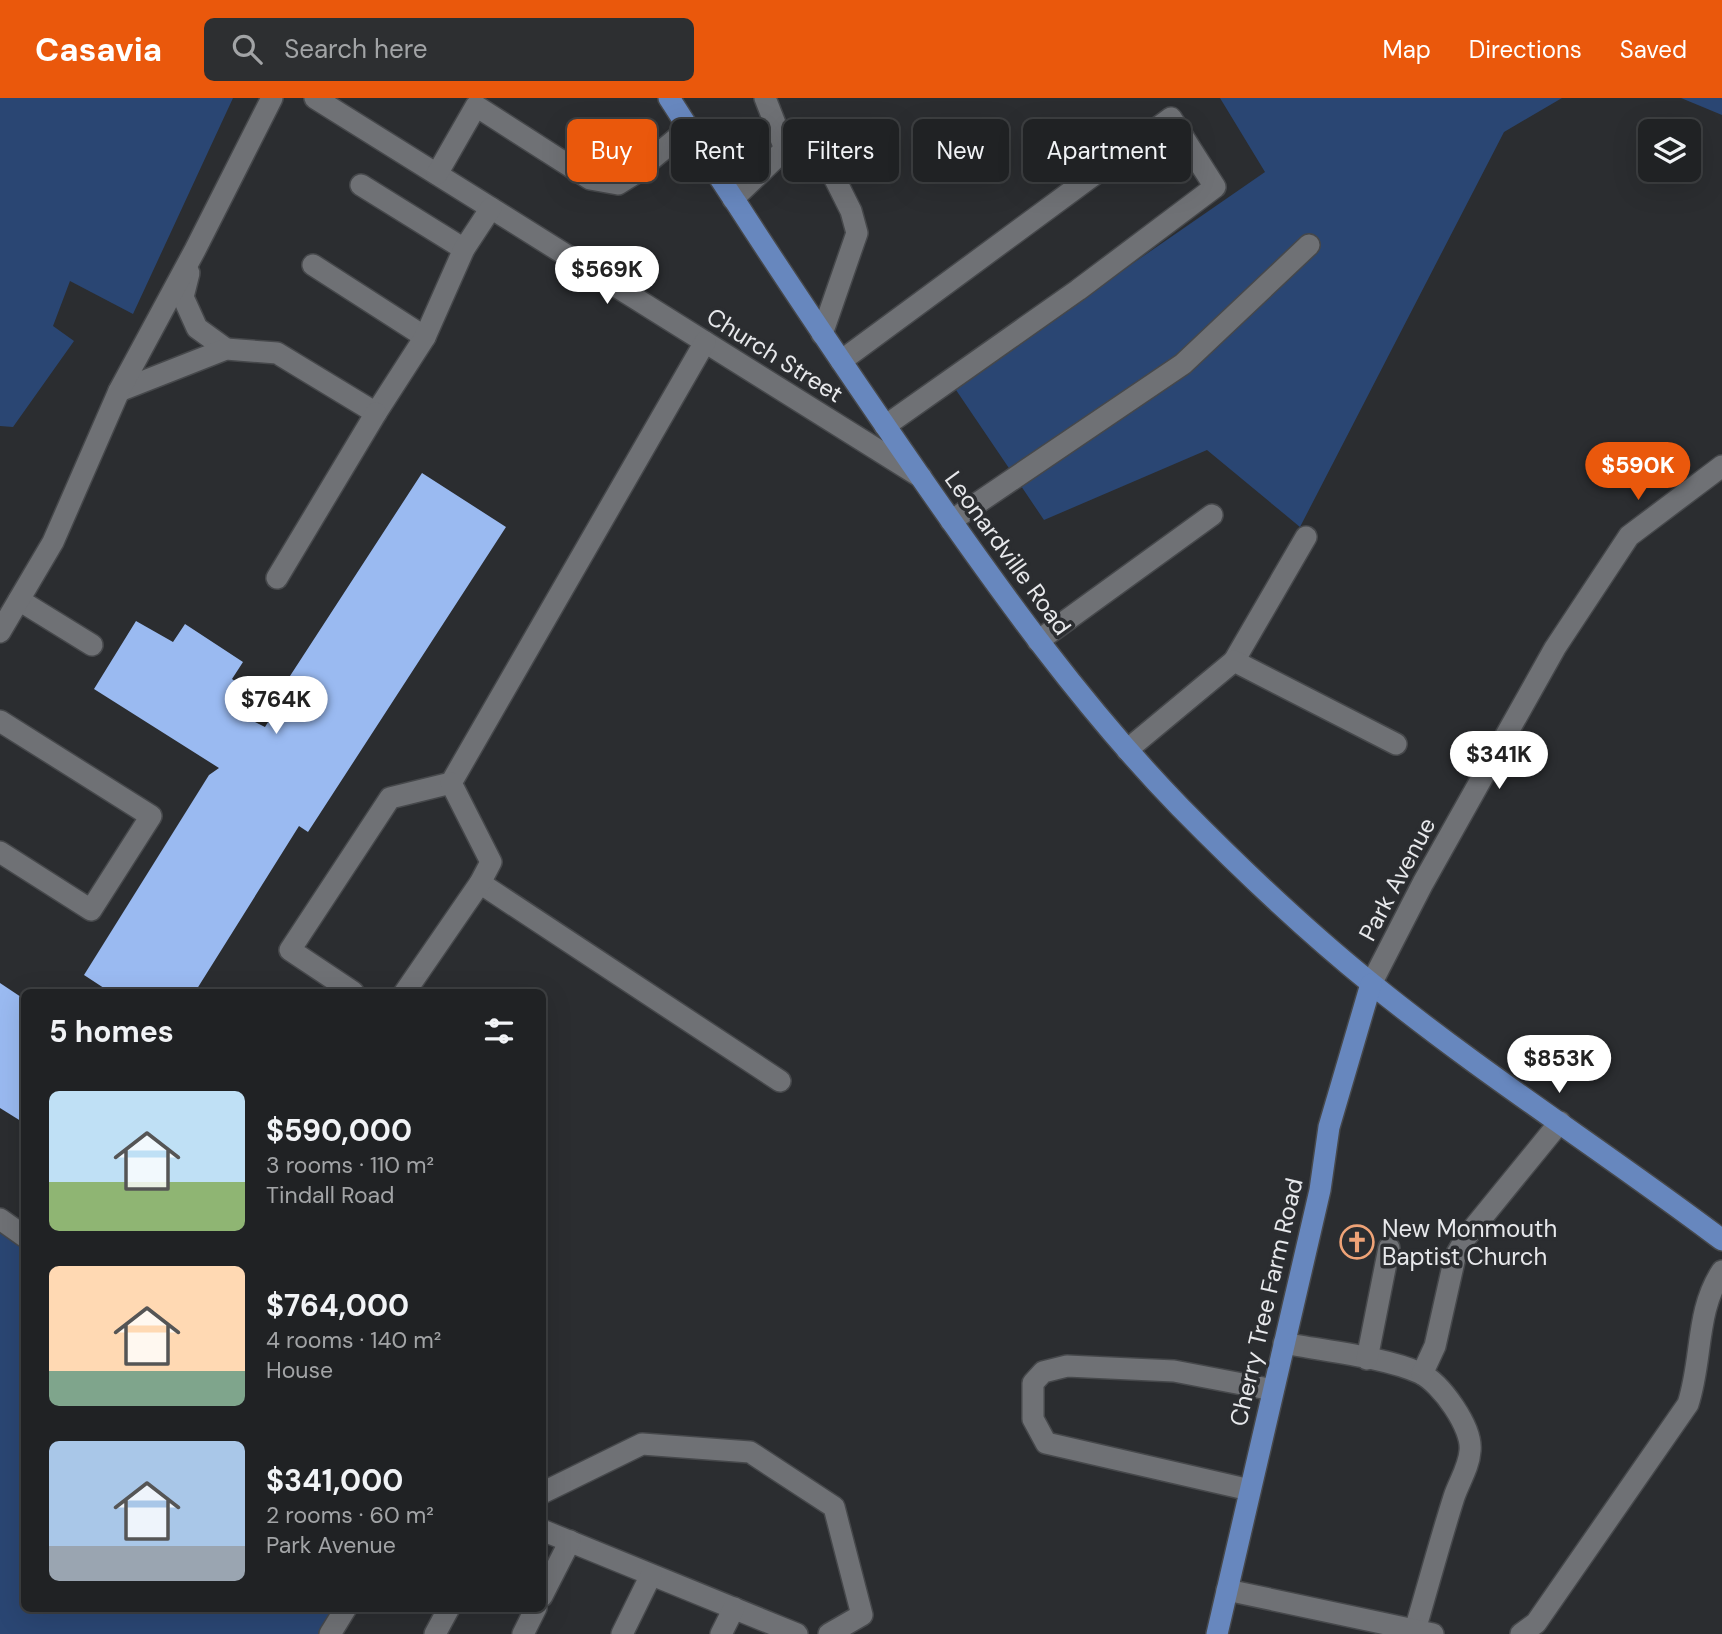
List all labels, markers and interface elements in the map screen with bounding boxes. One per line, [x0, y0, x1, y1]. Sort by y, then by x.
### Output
search box [204, 18, 694, 81]
text: Casavia [35, 28, 162, 71]
icon: search [228, 30, 266, 68]
text: Search here [284, 32, 428, 66]
text: Map [1383, 34, 1431, 65]
text: Directions [1469, 34, 1582, 65]
text: Saved [1620, 34, 1687, 65]
chip: Buy [567, 119, 657, 182]
chip: Rent [671, 119, 769, 182]
chip: Filters [783, 119, 899, 182]
chip: New [913, 119, 1009, 182]
chip: Apartment [1023, 119, 1191, 182]
map controls [1638, 119, 1701, 182]
button: layers [1638, 119, 1701, 182]
pin: $569K [558, 246, 656, 306]
text: $569K [571, 254, 643, 284]
street label: Church Street [701, 301, 849, 409]
pin: $590K [1589, 442, 1687, 502]
text: $590K [1601, 450, 1675, 480]
street label: Leonardville Road [938, 465, 1078, 641]
pin: $764K [227, 676, 325, 736]
text: $764K [241, 684, 311, 714]
pin: $341K [1450, 732, 1548, 791]
text: $341K [1466, 739, 1532, 769]
street label: Park Avenue [1352, 812, 1442, 946]
text: 5 homes [49, 1012, 174, 1051]
icon: filters [480, 1012, 518, 1050]
pin: $853K [1510, 1035, 1608, 1095]
text: $853K [1523, 1043, 1595, 1073]
text: $590,000 [266, 1111, 412, 1150]
icon: home [105, 1119, 189, 1203]
text: 3 rooms · 110 m² [266, 1150, 434, 1180]
street label: Cherry Tree Farm Road [1222, 1175, 1310, 1429]
text: Tindall Road [266, 1180, 394, 1210]
place label: New Monmouth Baptist Church [1382, 1213, 1557, 1272]
church icon: New Monmouth Baptist Church [1338, 1223, 1376, 1261]
text: $764,000 [266, 1286, 409, 1325]
icon: home [105, 1294, 189, 1378]
text: 4 rooms · 140 m² [266, 1325, 441, 1355]
text: House [266, 1355, 333, 1385]
text: $341,000 [266, 1461, 403, 1500]
icon: home [105, 1469, 189, 1553]
text: 2 rooms · 60 m² [266, 1500, 434, 1530]
text: Park Avenue [266, 1530, 396, 1560]

